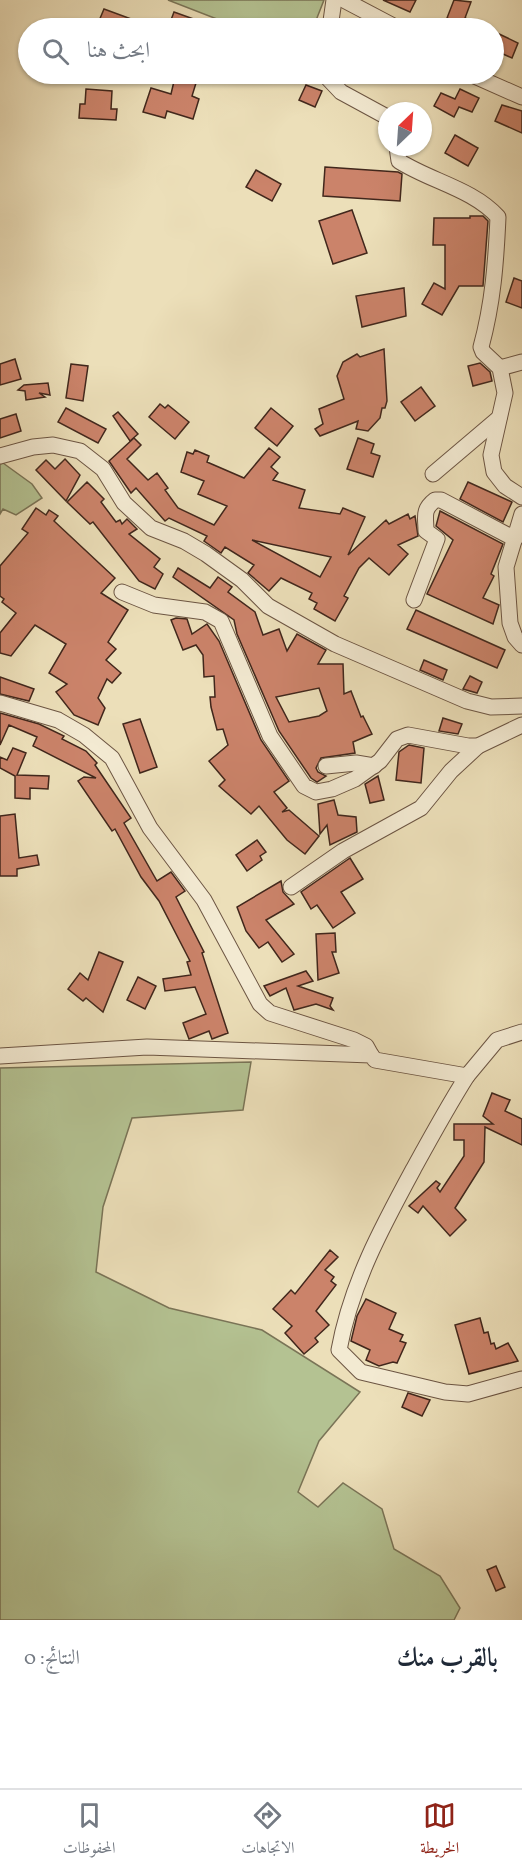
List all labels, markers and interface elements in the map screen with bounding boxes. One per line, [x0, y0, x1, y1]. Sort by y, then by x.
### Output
search box [18, 18, 504, 84]
icon: search [39, 35, 72, 68]
text: ابحث هنا [87, 36, 150, 67]
north arrow [378, 102, 432, 156]
text: بالقرب منك [397, 1641, 498, 1677]
text: النتائج: 0 [24, 1645, 80, 1673]
tab: المحفوظات [63, 1799, 116, 1863]
tab: الاتجاهات [241, 1799, 295, 1863]
tab: الخريطة [420, 1799, 459, 1863]

